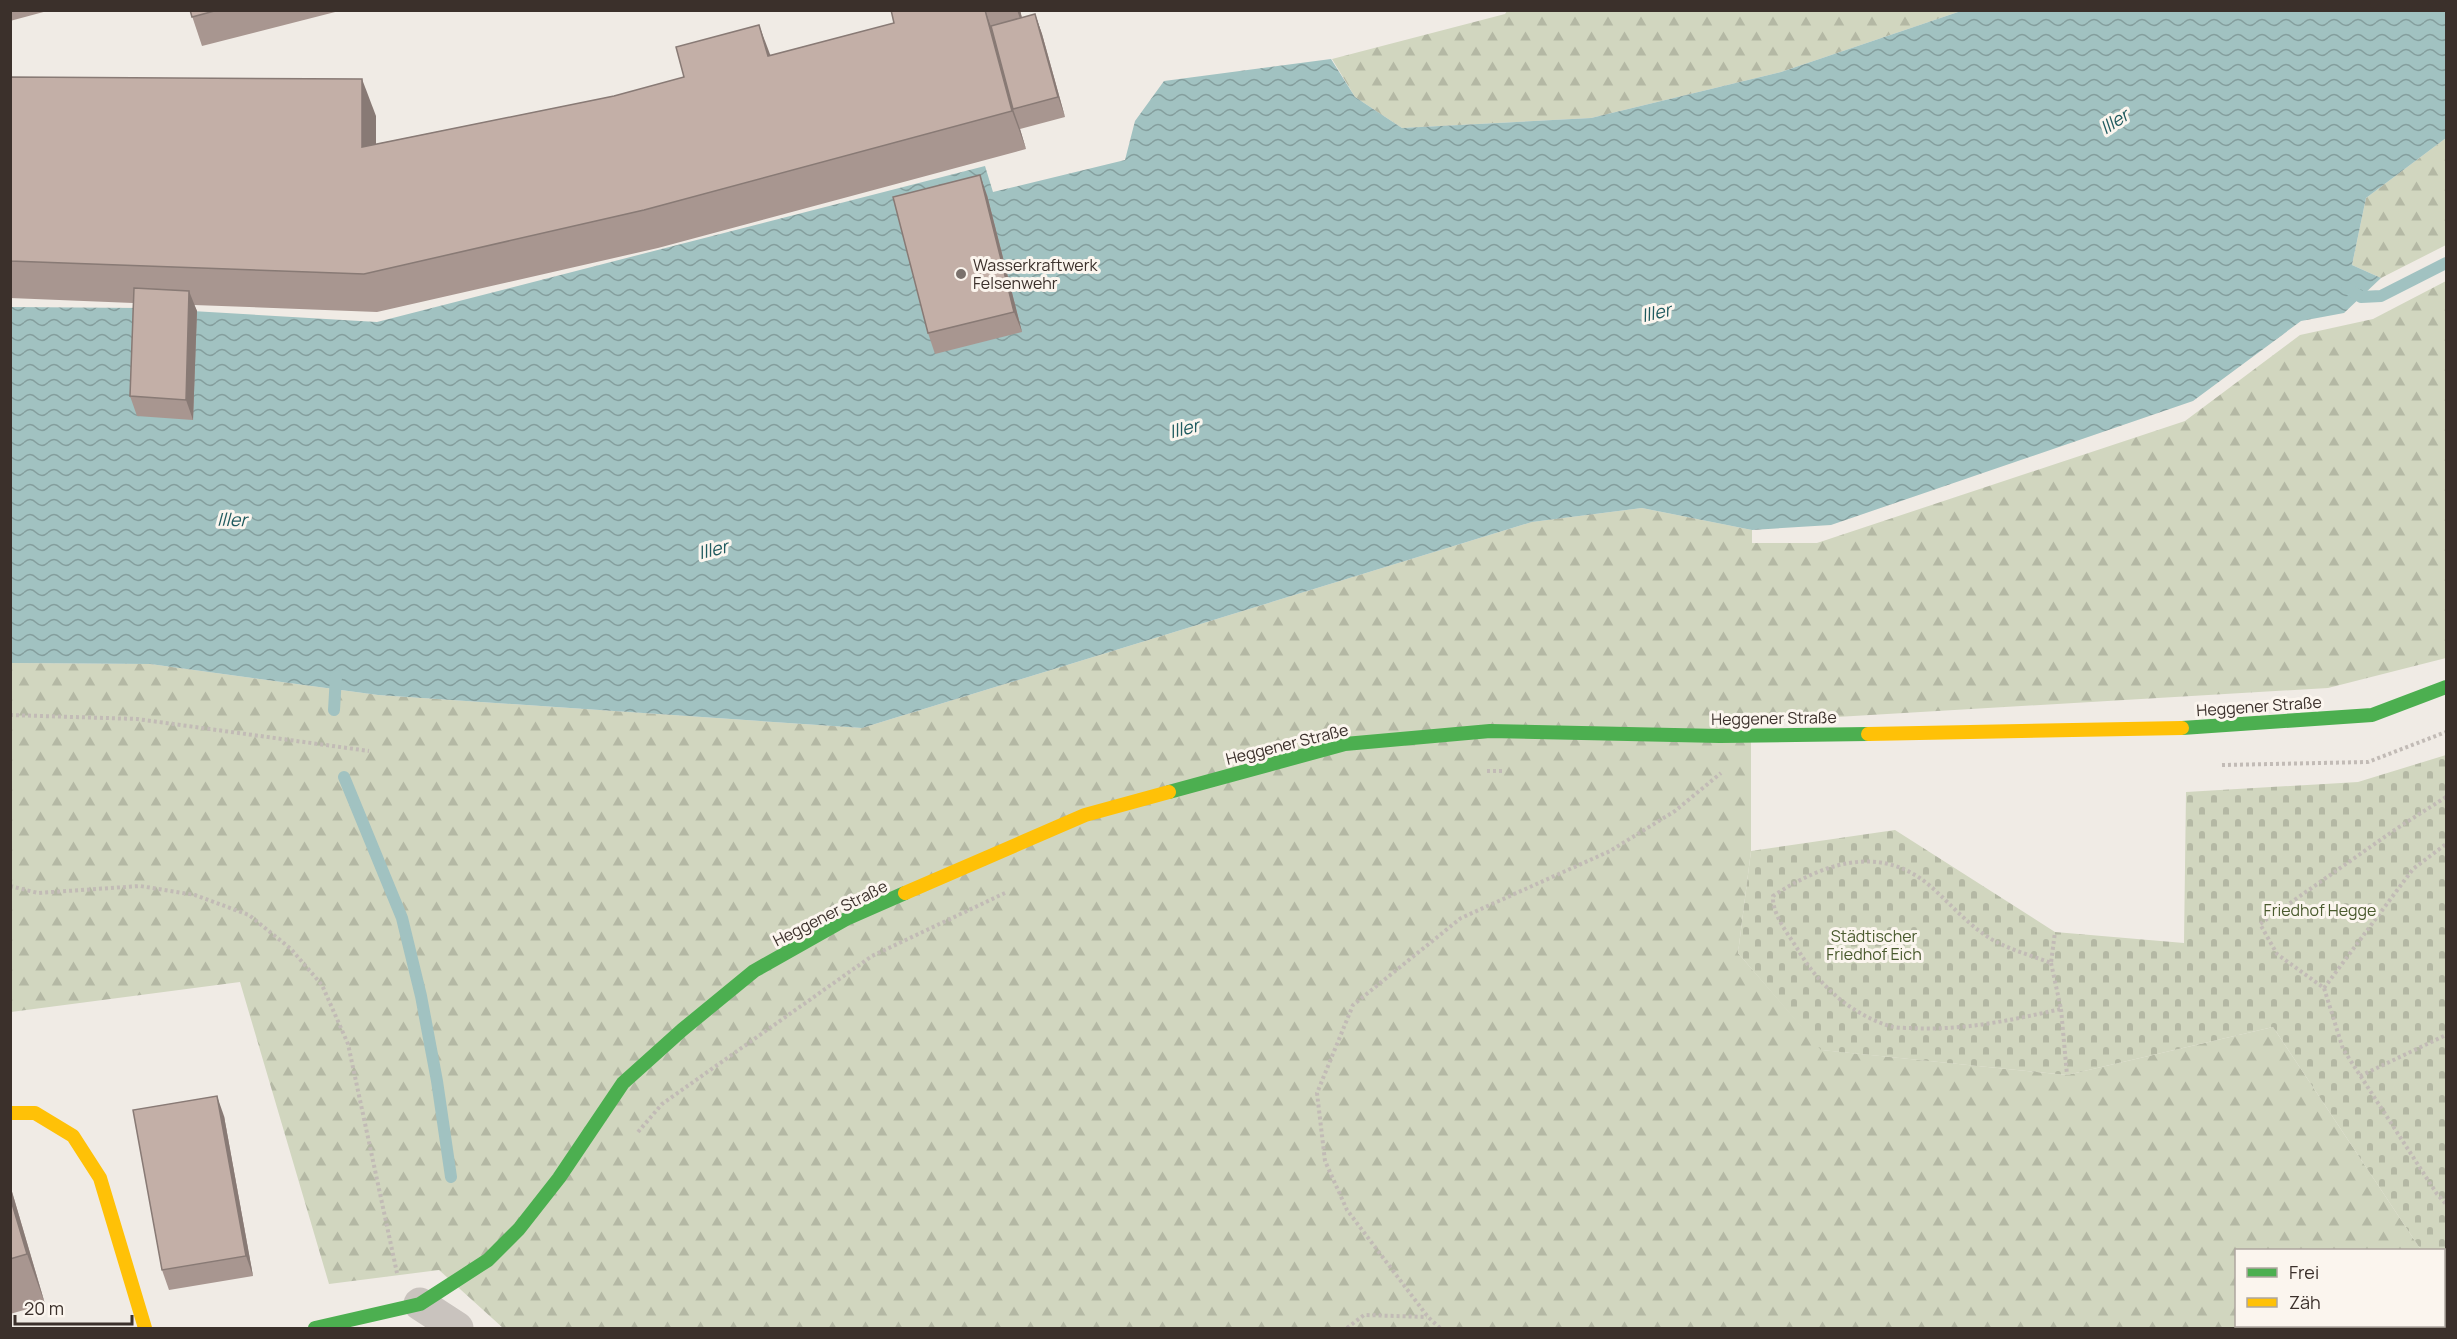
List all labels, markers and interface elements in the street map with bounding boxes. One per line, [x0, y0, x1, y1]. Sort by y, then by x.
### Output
water label: Iller [2095, 102, 2135, 139]
place label: Wasserkraftwerk Felsenwehr [973, 254, 1098, 294]
marker: Wasserkraftwerk Felsenwehr [954, 267, 968, 281]
water label: Iller [1639, 296, 1676, 327]
water label: Iller [1167, 412, 1204, 443]
water label: Iller [217, 507, 250, 531]
water label: Iller [696, 533, 733, 564]
street label: Heggener Straße [2196, 691, 2322, 721]
street label: Heggener Straße [1711, 706, 1837, 730]
street label: Heggener Straße [1223, 718, 1351, 770]
street label: Heggener Straße [769, 875, 891, 951]
park label: Friedhof Hegge [2264, 899, 2376, 921]
park label: Städtischer Friedhof Eich [1826, 925, 1922, 965]
legend [2235, 1249, 2445, 1327]
text: Frei [2289, 1260, 2319, 1284]
scale bar [15, 1288, 132, 1326]
text: Zäh [2289, 1290, 2321, 1314]
text: 20 m [24, 1296, 64, 1320]

